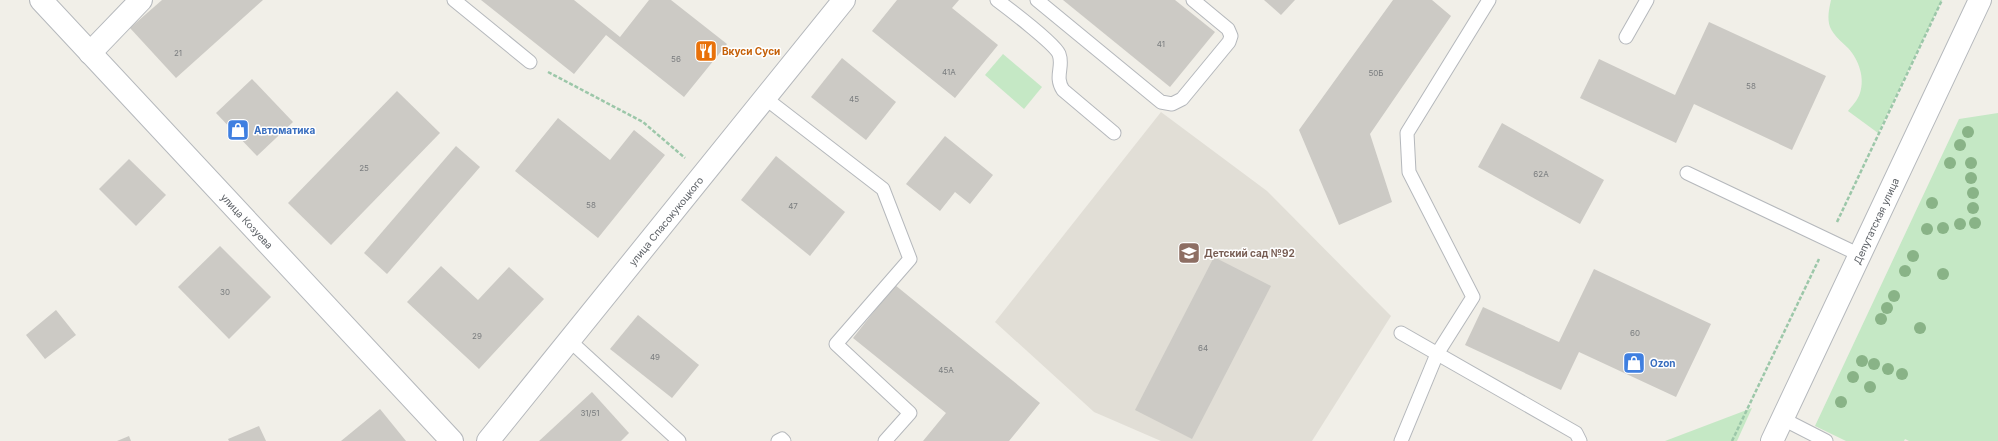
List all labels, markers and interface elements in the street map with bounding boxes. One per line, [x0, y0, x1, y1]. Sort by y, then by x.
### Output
restaurant icon: Вкуси Суси [693, 38, 719, 64]
house number: 41 [1157, 39, 1165, 49]
place label: Вкуси Суси [722, 45, 780, 58]
house number: 21 [174, 48, 182, 58]
house number: 56 [671, 54, 681, 64]
house number: 41А [942, 67, 956, 77]
house number: 50Б [1368, 68, 1384, 78]
house number: 58 [1746, 81, 1756, 91]
house number: 45 [849, 94, 859, 104]
shop icon: Автоматика [225, 117, 251, 143]
place label: Автоматика [254, 124, 315, 136]
house number: 25 [359, 163, 369, 173]
house number: 62А [1533, 169, 1549, 179]
street label: улица Спасокукоцкого [626, 174, 706, 268]
street label: Депутатская улица [1851, 176, 1901, 266]
street label: улица Козуева [218, 191, 276, 251]
house number: 58 [586, 200, 596, 210]
house number: 47 [788, 201, 798, 211]
school or university icon: Детский сад №92 [1176, 240, 1202, 266]
place label: Детский сад №92 [1204, 247, 1295, 259]
house number: 30 [220, 287, 230, 297]
house number: 60 [1630, 328, 1640, 338]
house number: 29 [472, 331, 482, 341]
house number: 64 [1198, 343, 1208, 353]
shop icon: Ozon [1621, 350, 1647, 376]
house number: 49 [650, 352, 660, 362]
place label: Ozon [1650, 357, 1676, 369]
house number: 45А [938, 365, 954, 375]
house number: 31/51 [580, 408, 600, 418]

